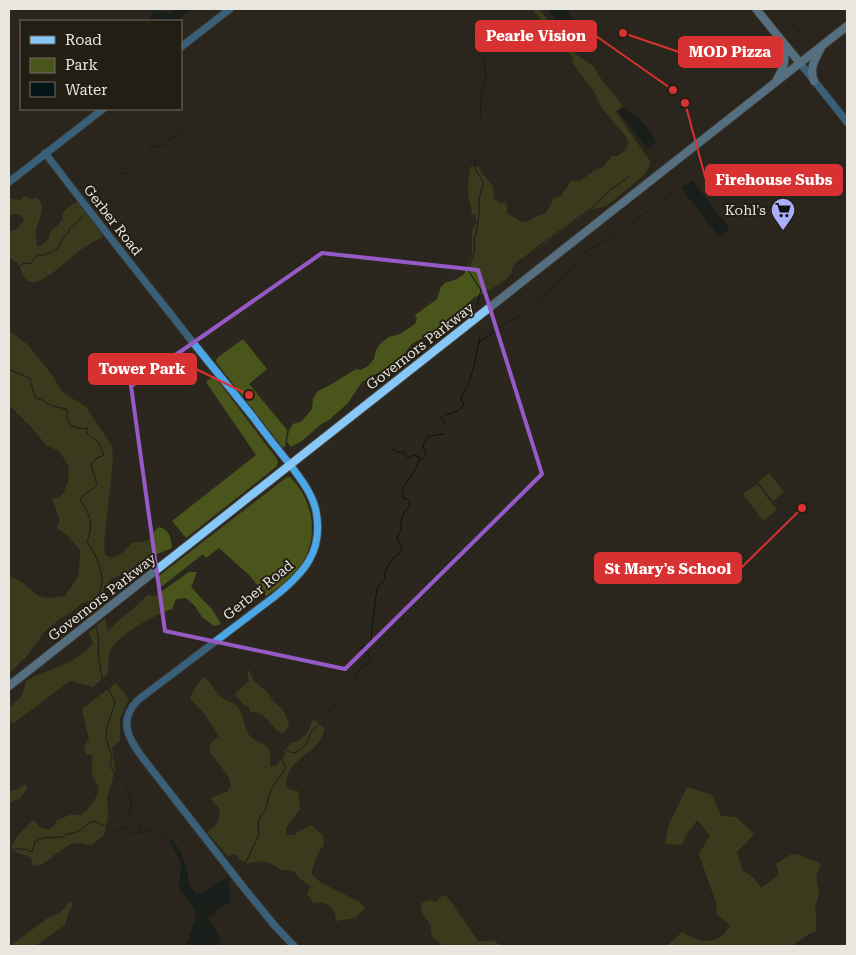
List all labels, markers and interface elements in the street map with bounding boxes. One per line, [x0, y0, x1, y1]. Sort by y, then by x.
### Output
legend [20, 20, 182, 110]
callout: Pearle Vision [476, 21, 596, 51]
text: Pearle Vision [486, 27, 586, 45]
text: Road [65, 31, 102, 49]
callout: MOD Pizza [679, 37, 782, 67]
text: MOD Pizza [689, 43, 771, 61]
text: Park [65, 56, 99, 74]
text: Water [65, 81, 107, 99]
callout: Firehouse Subs [706, 165, 842, 195]
text: Firehouse Subs [716, 171, 833, 189]
street label: Gerber Road [81, 182, 145, 258]
supermarket icon: Kohl's [770, 197, 796, 231]
place label: Kohl's [725, 202, 766, 218]
street label: Governors Parkway [363, 299, 477, 393]
callout: Tower Park [89, 354, 196, 384]
text: Tower Park [98, 360, 186, 378]
street label: Governors Parkway [45, 550, 159, 644]
callout: St Mary's School [595, 553, 741, 583]
street label: Gerber Road [220, 557, 296, 623]
text: St Mary's School [605, 560, 731, 578]

